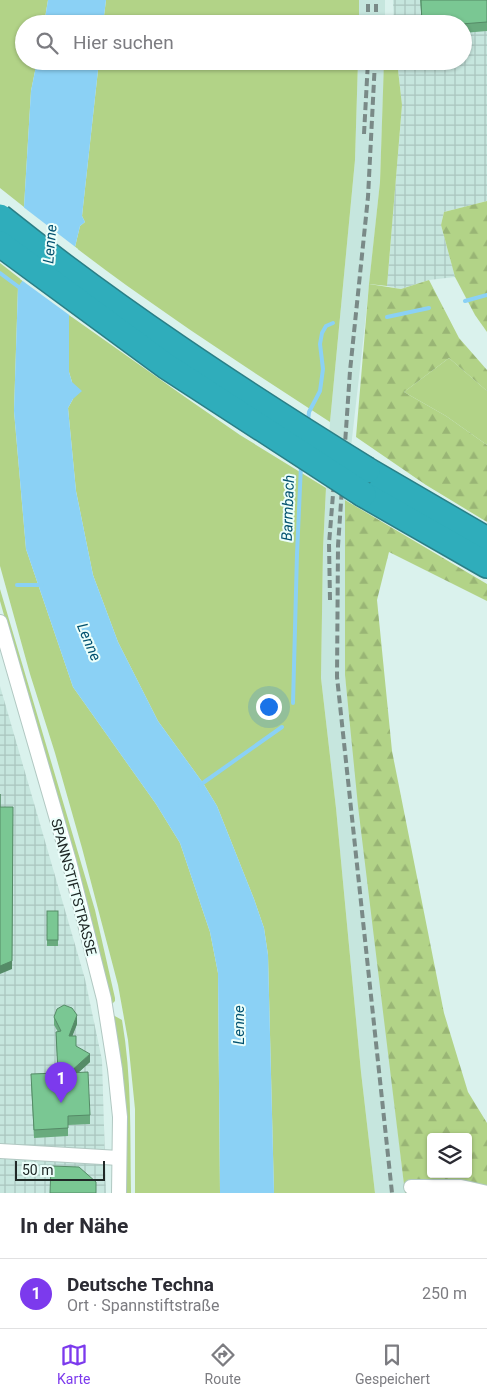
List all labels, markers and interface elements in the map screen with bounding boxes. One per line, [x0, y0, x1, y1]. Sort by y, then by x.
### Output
search box [15, 15, 472, 70]
icon: search [33, 29, 61, 57]
text: Hier suchen [73, 31, 174, 54]
water label: Lenne [39, 223, 61, 264]
water label: Barmbach [278, 475, 298, 541]
water label: Lenne [73, 620, 105, 664]
your location [256, 694, 282, 720]
street label: SPANNSTIFTSTRASSE [48, 817, 100, 957]
water label: Lenne [230, 1005, 248, 1045]
pin: 1 [45, 1062, 77, 1103]
map controls [427, 1133, 472, 1178]
button: layers [427, 1133, 472, 1178]
scale bar [15, 1158, 105, 1181]
text: 50 m [22, 1162, 54, 1178]
text: In der Nähe [20, 1214, 128, 1238]
text: Deutsche Techna [67, 1273, 214, 1296]
text: 1 [31, 1284, 41, 1303]
text: 250 m [422, 1284, 467, 1303]
text: Ort · Spannstiftstraße [67, 1296, 220, 1315]
tab: Karte [57, 1341, 91, 1387]
tab: Route [205, 1341, 241, 1387]
tab: Gespeichert [355, 1341, 430, 1387]

